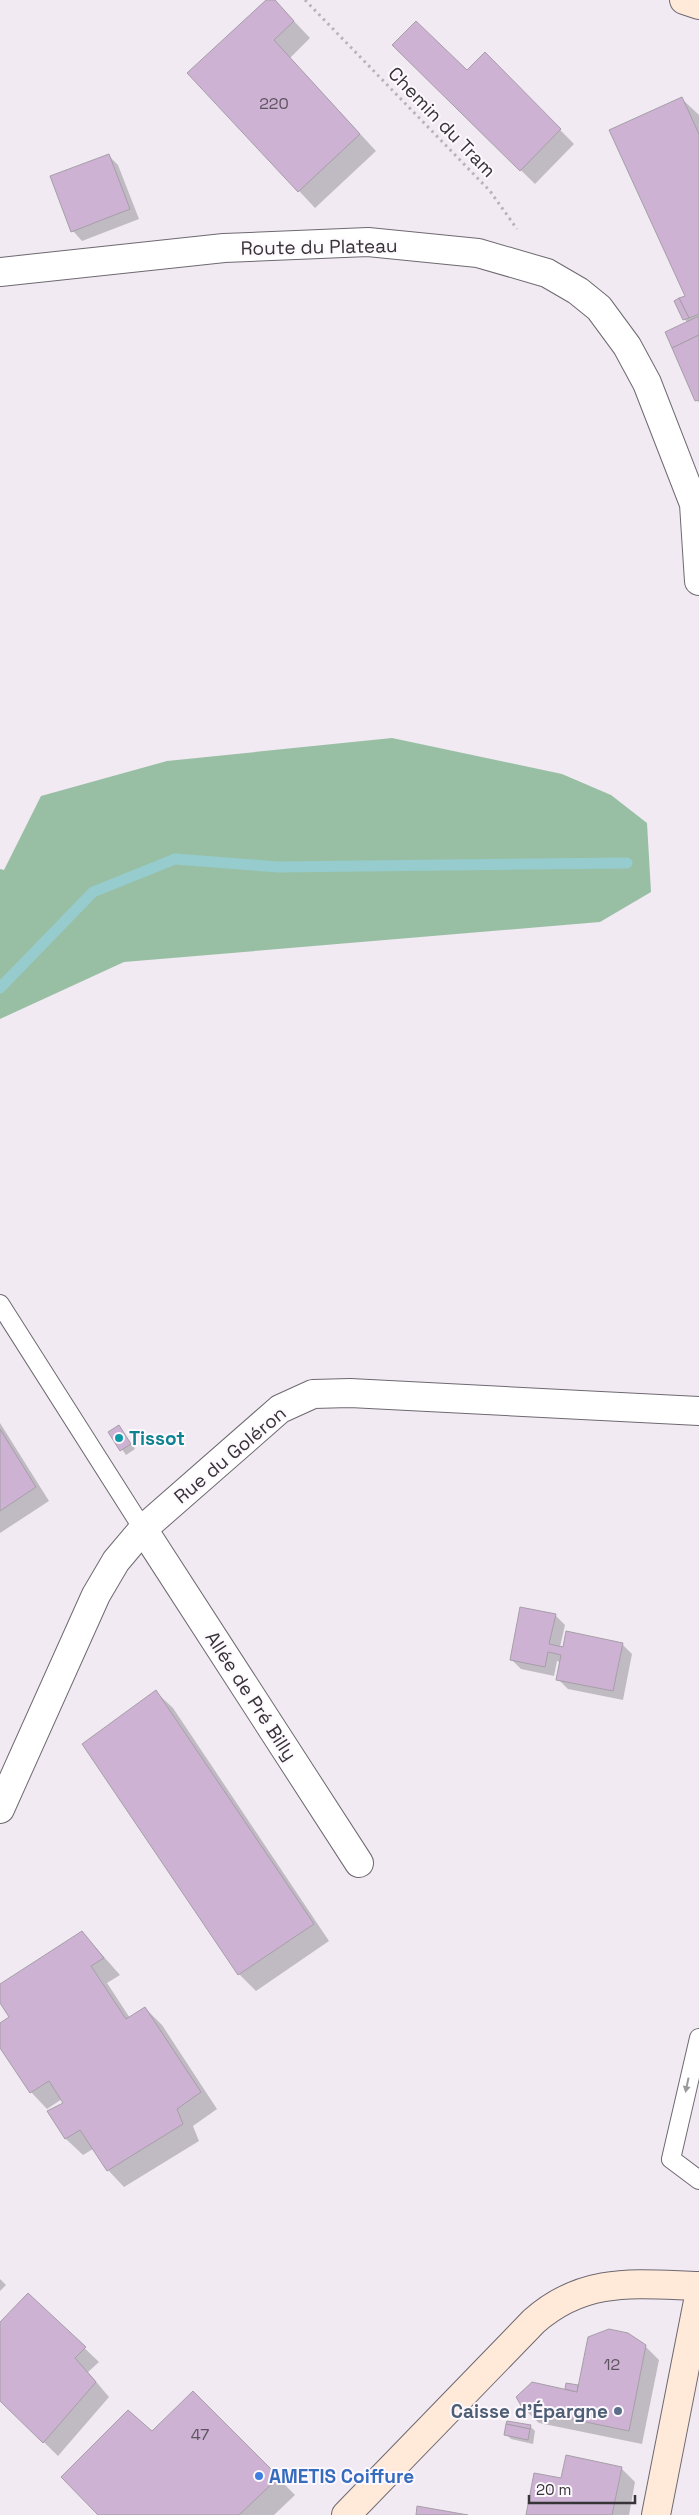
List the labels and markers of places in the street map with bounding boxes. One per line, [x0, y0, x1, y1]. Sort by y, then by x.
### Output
place label: Tissot [129, 1426, 185, 1451]
marker: Tissot [113, 1432, 125, 1444]
place label: Caisse d'Épargne [451, 2399, 608, 2424]
marker: Caisse d'Épargne [612, 2405, 624, 2417]
place label: AMETIS Coiffure [269, 2464, 414, 2489]
marker: AMETIS Coiffure [253, 2470, 265, 2482]

